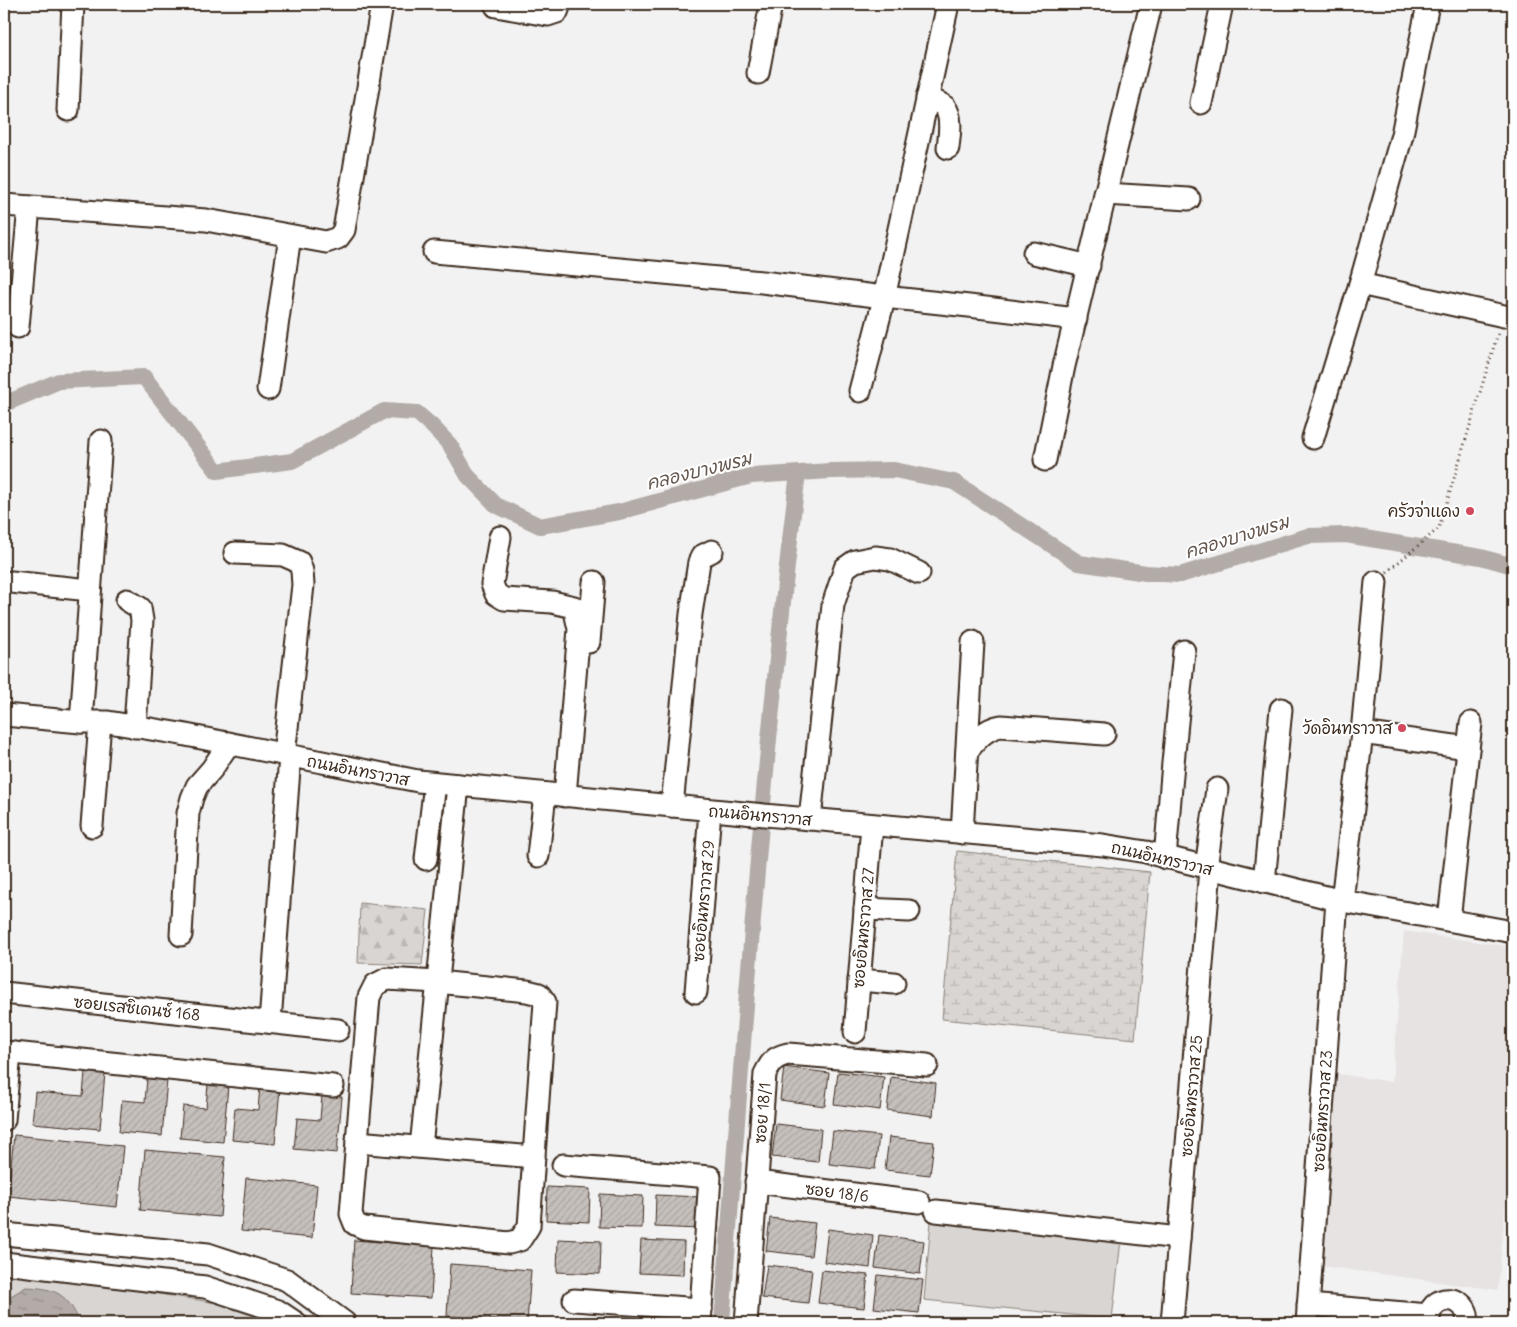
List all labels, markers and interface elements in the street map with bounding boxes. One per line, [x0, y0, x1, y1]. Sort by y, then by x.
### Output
water label: คลองบางพรม [644, 446, 756, 495]
place label: ครัวจ่าแดง [1388, 500, 1460, 521]
marker: ครัวจ่าแดง [1464, 505, 1476, 517]
water label: คลองบางพรม [1182, 509, 1294, 563]
place label: วัดอินทราวาส [1303, 718, 1393, 738]
marker: วัดอินทราวาส [1396, 722, 1408, 734]
street label: ถนนอินทราวาส [305, 750, 412, 790]
street label: ถนนอินทราวาส [708, 801, 814, 830]
street label: ถนนอินทราวาส [1109, 837, 1216, 880]
street label: ซอยอินทราวาส 29 [688, 839, 718, 963]
street label: ซอยอินทราวาส 27 [848, 867, 878, 989]
street label: ซอยเรสซิเดนซ์ 168 [73, 990, 202, 1025]
street label: ซอยอินทราวาส 25 [1176, 1034, 1206, 1158]
street label: ซอยอินทราวาส 23 [1308, 1049, 1336, 1173]
street label: ซอย 18/1 [749, 1082, 775, 1144]
street label: ซอย 18/6 [804, 1178, 870, 1206]

